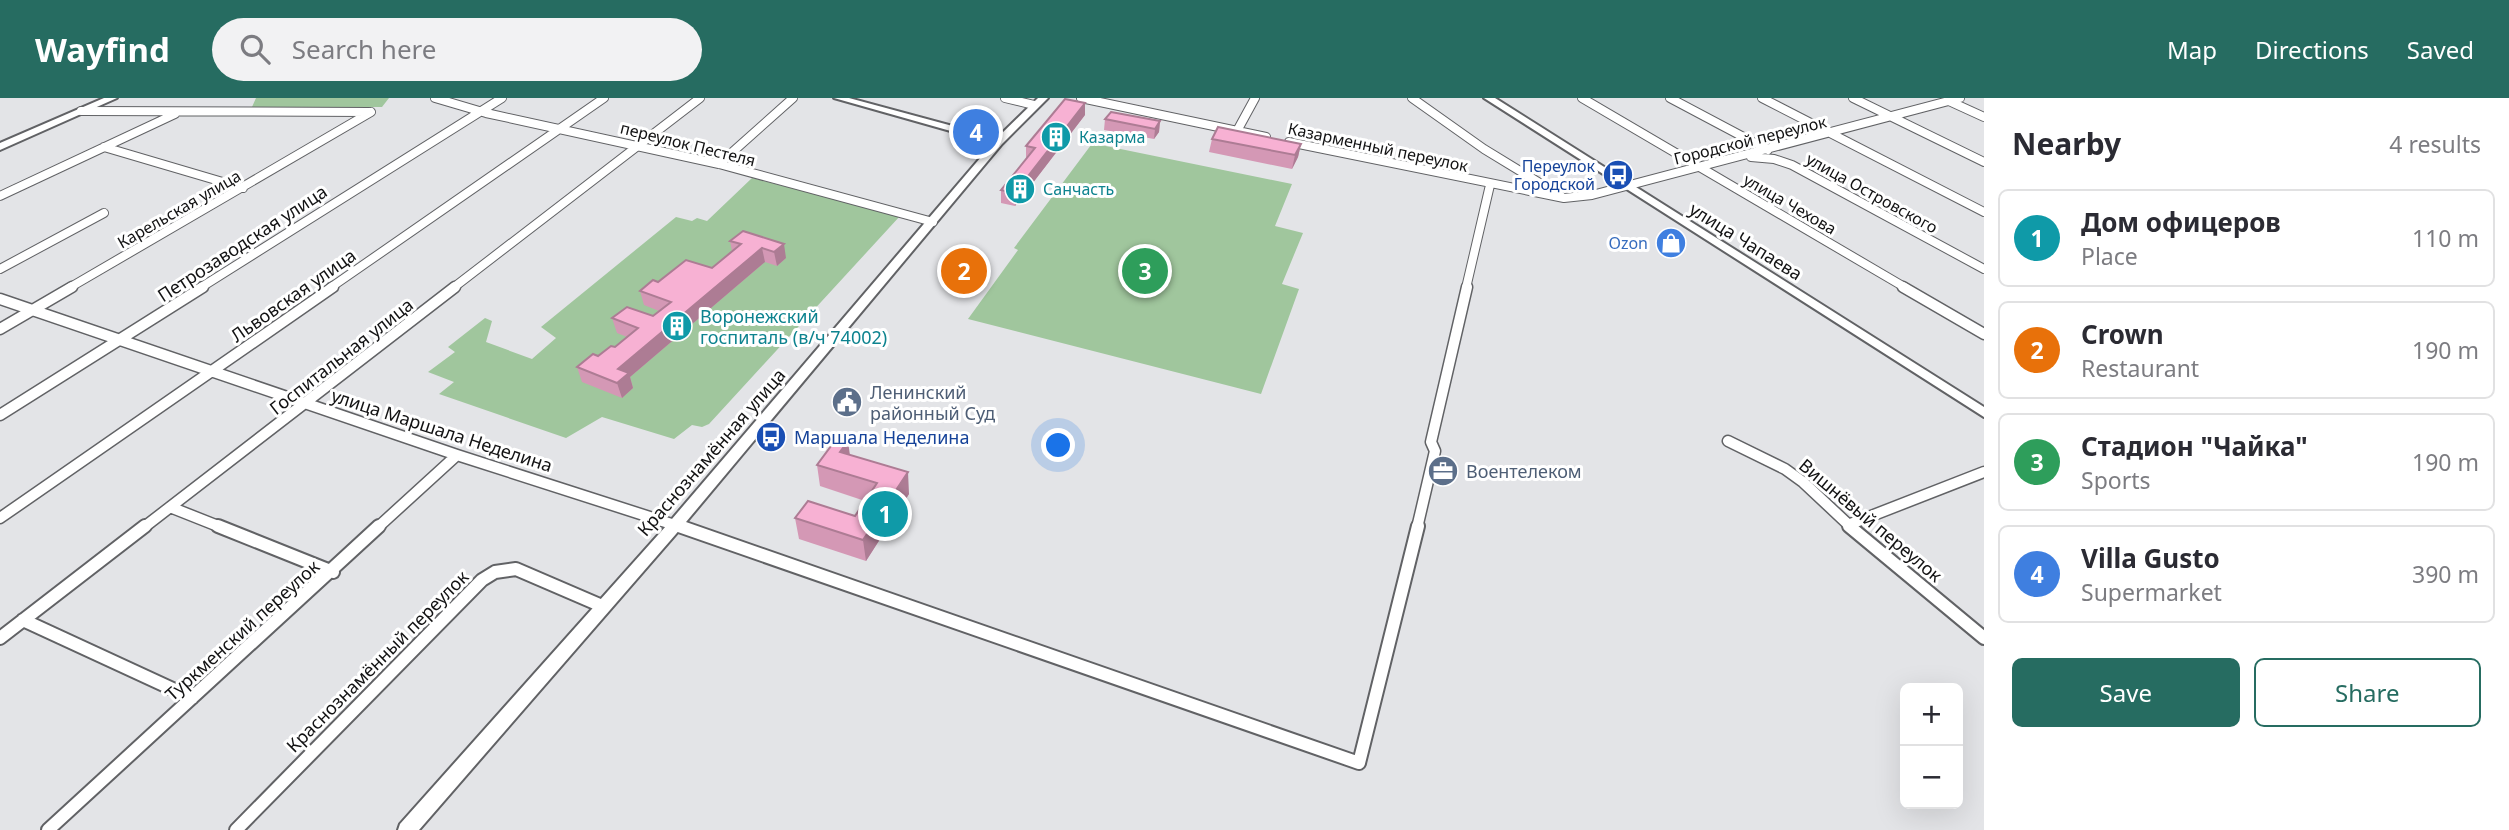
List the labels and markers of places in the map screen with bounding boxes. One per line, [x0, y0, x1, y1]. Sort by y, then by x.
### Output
pin: 4 [953, 106, 999, 158]
building icon: Казарма [1039, 120, 1073, 154]
place label: Казарма [1079, 126, 1145, 148]
place label: Переулок Городской [1514, 155, 1595, 195]
bus stop icon: Переулок Городской [1601, 158, 1635, 192]
building icon: Санчасть [1003, 172, 1037, 206]
place label: Санчасть [1043, 178, 1114, 200]
shop icon: Ozon [1654, 226, 1688, 260]
place label: Ozon [1608, 232, 1648, 254]
pin: 2 [941, 245, 987, 297]
pin: 3 [1122, 245, 1168, 297]
place label: Воронежский госпиталь (в/ч 74002) [700, 304, 887, 349]
building icon: Воронежский госпиталь (в/ч 74002) [660, 309, 694, 343]
place label: Ленинский районный Суд [870, 380, 995, 425]
public building icon: Ленинский районный Суд [830, 385, 864, 419]
bus stop icon: Маршала Неделина [754, 420, 788, 454]
place label: Маршала Неделина [794, 425, 969, 449]
office icon: Воентелеком [1426, 454, 1460, 488]
place label: Воентелеком [1466, 459, 1582, 483]
pin: 1 [862, 488, 908, 540]

